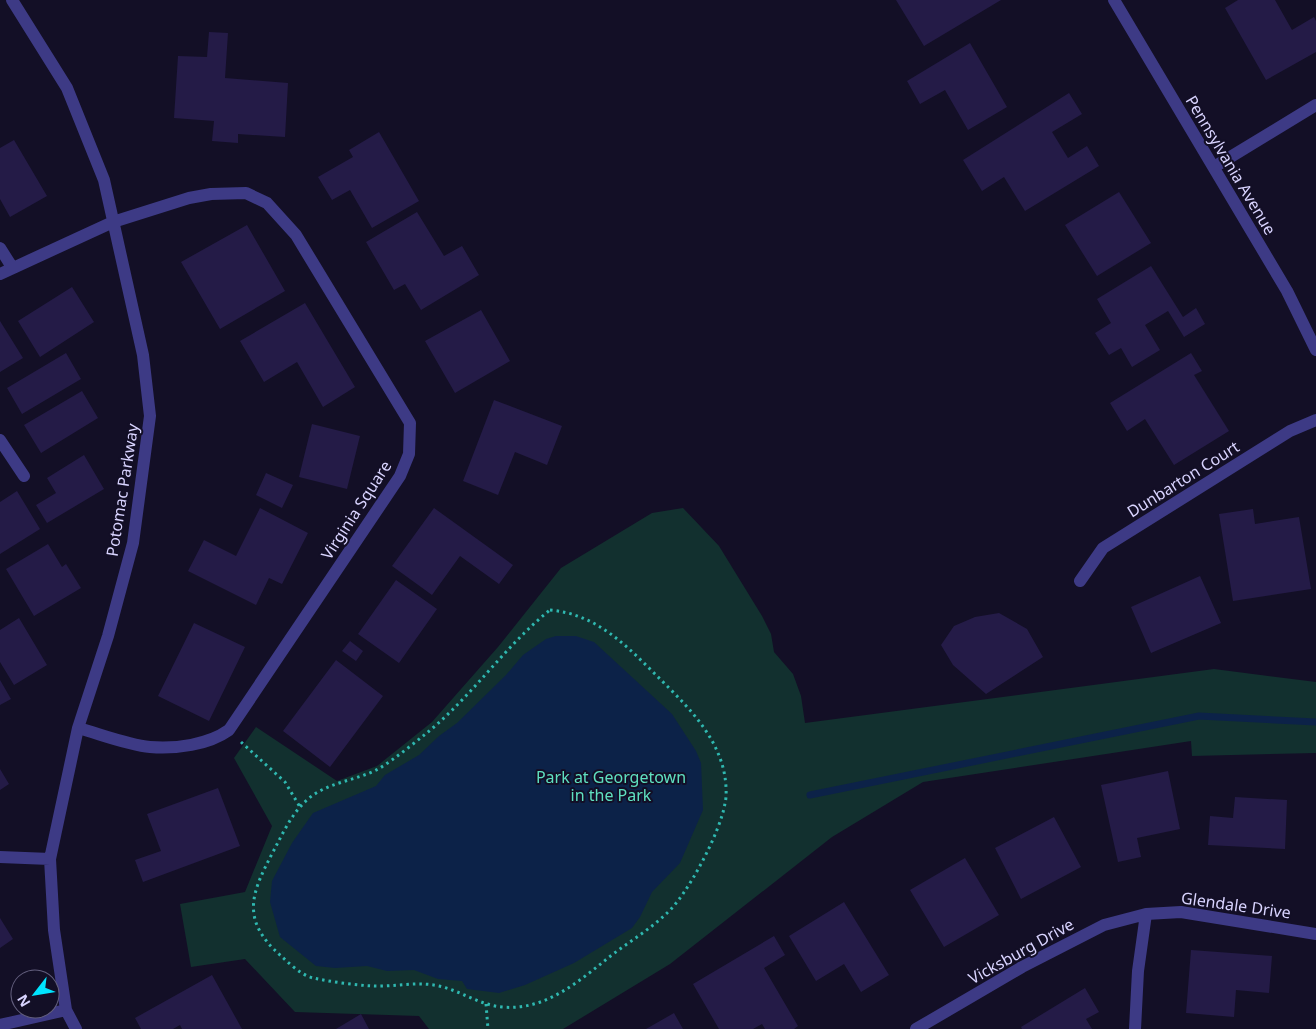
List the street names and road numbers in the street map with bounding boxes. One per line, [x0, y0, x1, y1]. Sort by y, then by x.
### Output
street label: Pennsylvania Avenue [1181, 91, 1281, 239]
street label: Potomac Parkway [101, 421, 143, 558]
street label: Dunbarton Court [1123, 436, 1243, 522]
street label: Virginia Square [316, 456, 396, 564]
street label: Glendale Drive [1180, 886, 1292, 924]
street label: Vicksburg Drive [964, 913, 1078, 989]

